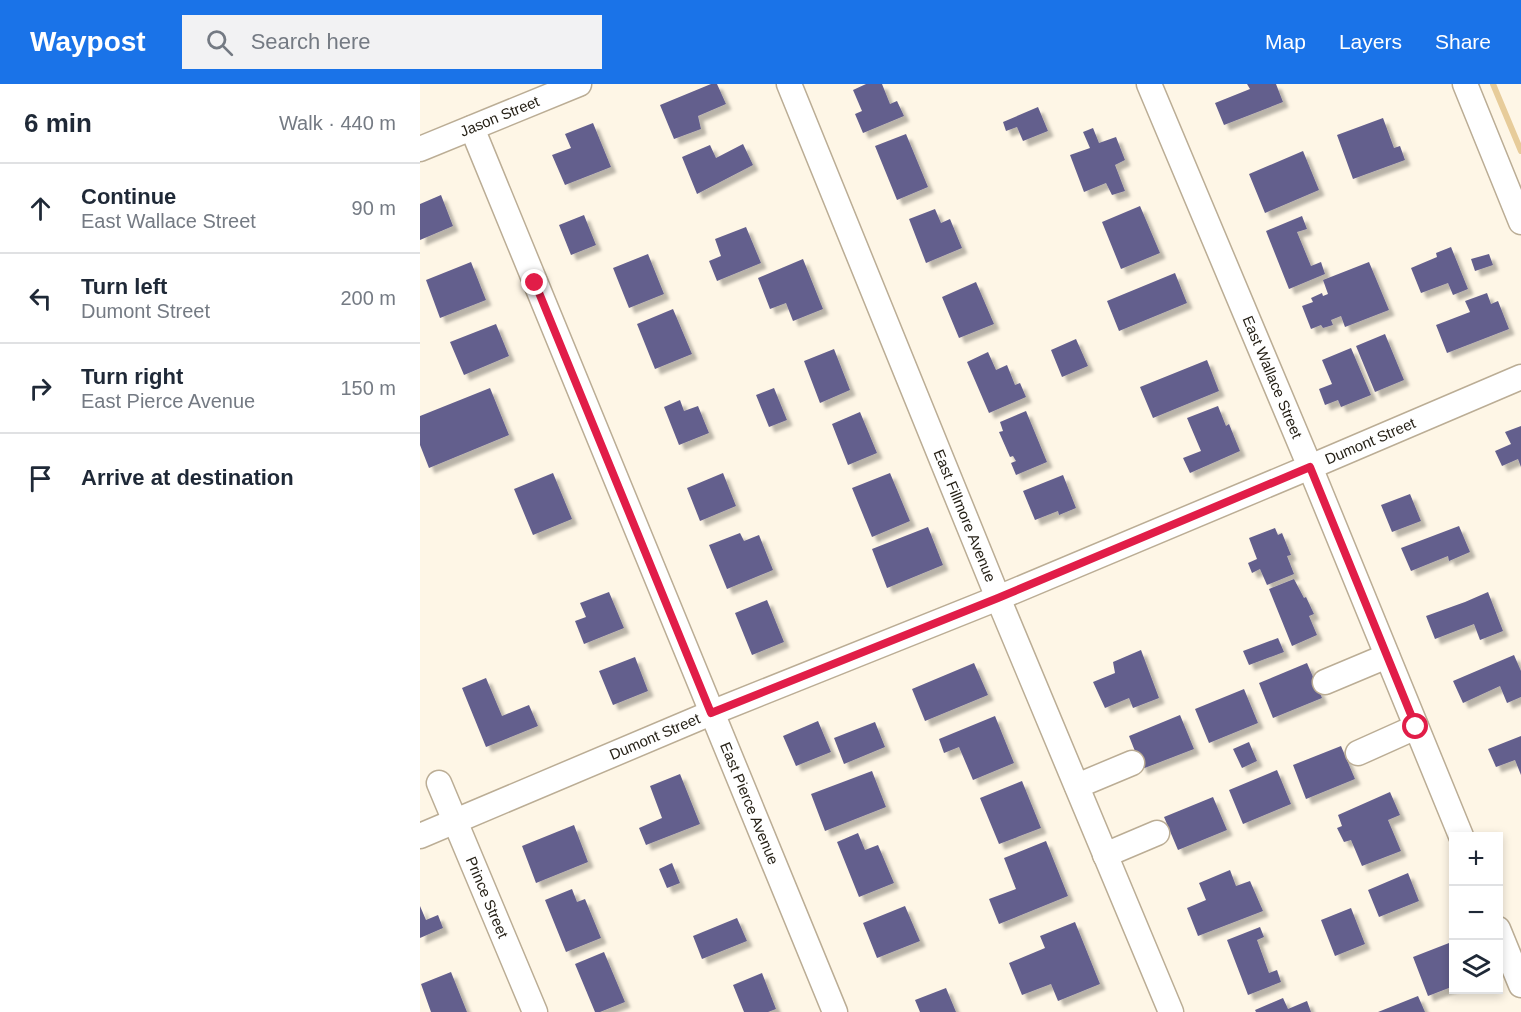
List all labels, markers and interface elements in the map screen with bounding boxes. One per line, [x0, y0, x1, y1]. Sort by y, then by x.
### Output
search box [182, 15, 602, 69]
text: Waypost [30, 26, 146, 57]
icon: search [203, 26, 236, 59]
text: Search here [251, 29, 371, 54]
text: Map [1265, 30, 1306, 53]
text: Layers [1339, 30, 1402, 53]
text: Share [1435, 30, 1491, 53]
street label: Jason Street [457, 92, 542, 140]
text: 6 min [24, 108, 92, 138]
text: Walk · 440 m [279, 112, 396, 134]
text: Continue [81, 184, 176, 209]
icon: ahead [24, 192, 57, 225]
text: 90 m [352, 197, 396, 219]
text: East Wallace Street [81, 210, 256, 232]
route end [521, 269, 547, 295]
text: Turn left [81, 274, 167, 299]
icon: left [24, 282, 57, 315]
text: 200 m [340, 287, 396, 309]
text: Dumont Street [81, 300, 210, 322]
street label: East Wallace Street [1239, 313, 1306, 442]
text: Turn right [81, 364, 183, 389]
icon: right [24, 372, 57, 405]
text: 150 m [340, 377, 396, 399]
text: East Pierce Avenue [81, 390, 255, 412]
street label: Dumont Street [1322, 414, 1419, 468]
street label: East Fillmore Avenue [930, 447, 1000, 584]
icon: arrive [24, 462, 57, 495]
text: Arrive at destination [81, 465, 294, 490]
street label: Dumont Street [607, 709, 703, 763]
route start [1402, 713, 1428, 739]
street label: East Pierce Avenue [717, 739, 782, 867]
map controls [1449, 832, 1503, 994]
button: + [1449, 832, 1503, 886]
street label: Prince Street [463, 854, 512, 941]
button: − [1449, 886, 1503, 940]
button: layers [1449, 940, 1503, 994]

